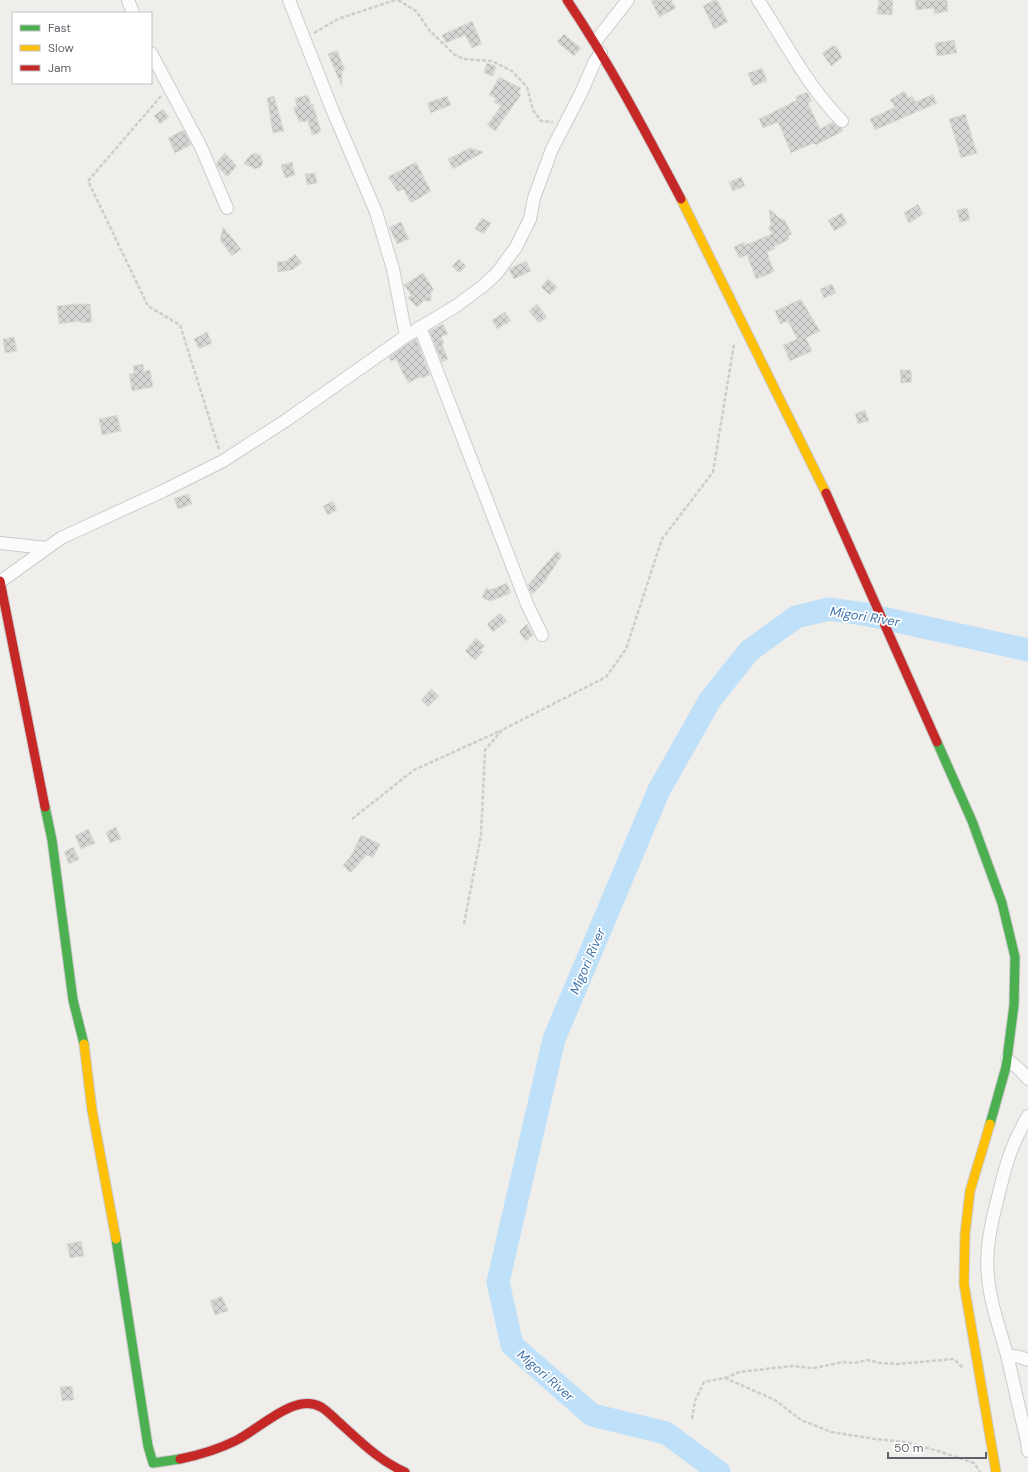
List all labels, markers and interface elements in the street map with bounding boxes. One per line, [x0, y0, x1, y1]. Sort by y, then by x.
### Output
legend [12, 12, 152, 84]
text: Fast [48, 20, 71, 36]
text: Slow [48, 40, 74, 56]
text: Jam [48, 60, 71, 76]
water label: Migori River [829, 603, 902, 631]
water label: Migori River [566, 924, 609, 997]
water label: Migori River [514, 1346, 579, 1406]
scale bar [888, 1434, 986, 1460]
text: 50 m [894, 1440, 923, 1456]

